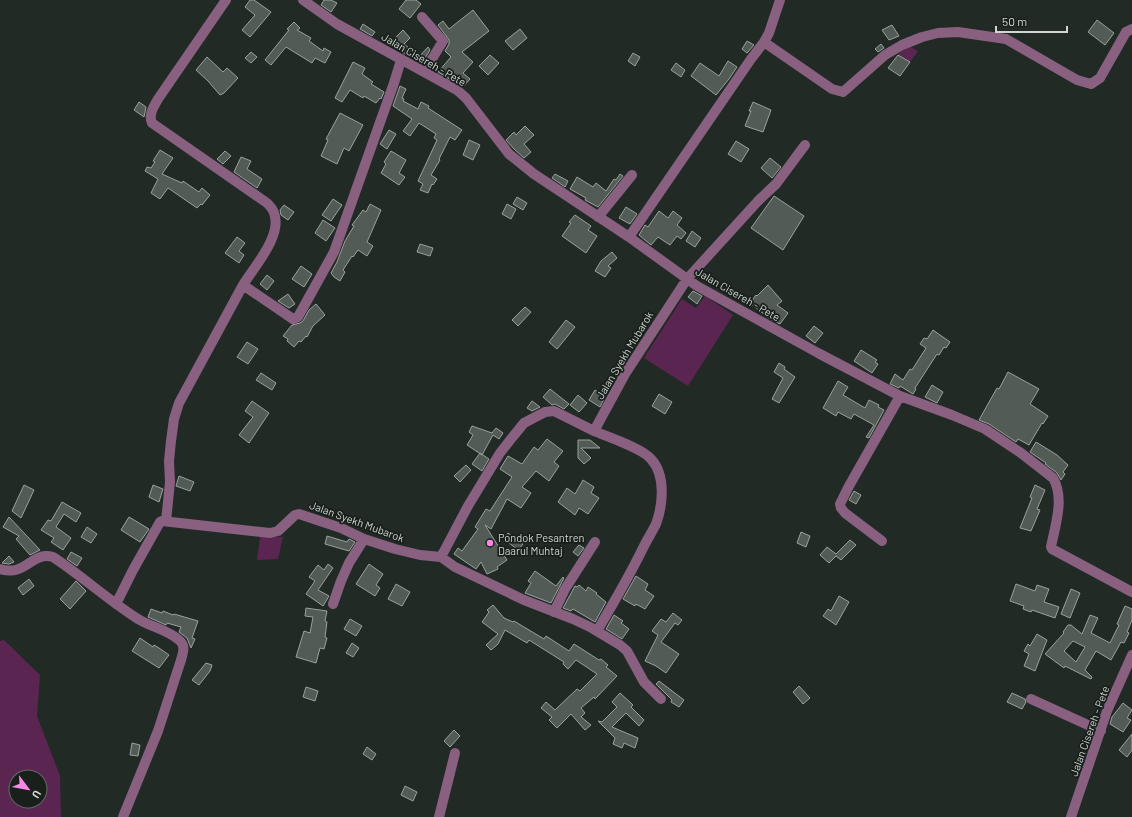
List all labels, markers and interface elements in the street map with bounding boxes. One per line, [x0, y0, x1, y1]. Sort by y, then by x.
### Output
scale bar [996, 8, 1067, 34]
text: 50 m [1002, 14, 1027, 28]
street label: Jalan Cisereh - Pete [380, 30, 469, 88]
street label: Jalan Cisereh - Pete [694, 265, 783, 323]
street label: Jalan Syekh Mubarok [593, 308, 656, 401]
street label: Jalan Syekh Mubarok [308, 498, 407, 544]
place label: Pondok Pesantren Daarul Muhtaj [498, 531, 585, 557]
marker: Pondok Pesantren Daarul Muhtaj [485, 538, 495, 548]
street label: Jalan Cisereh - Pete [1067, 684, 1111, 778]
north arrow [8, 769, 48, 809]
text: U [30, 788, 44, 801]

